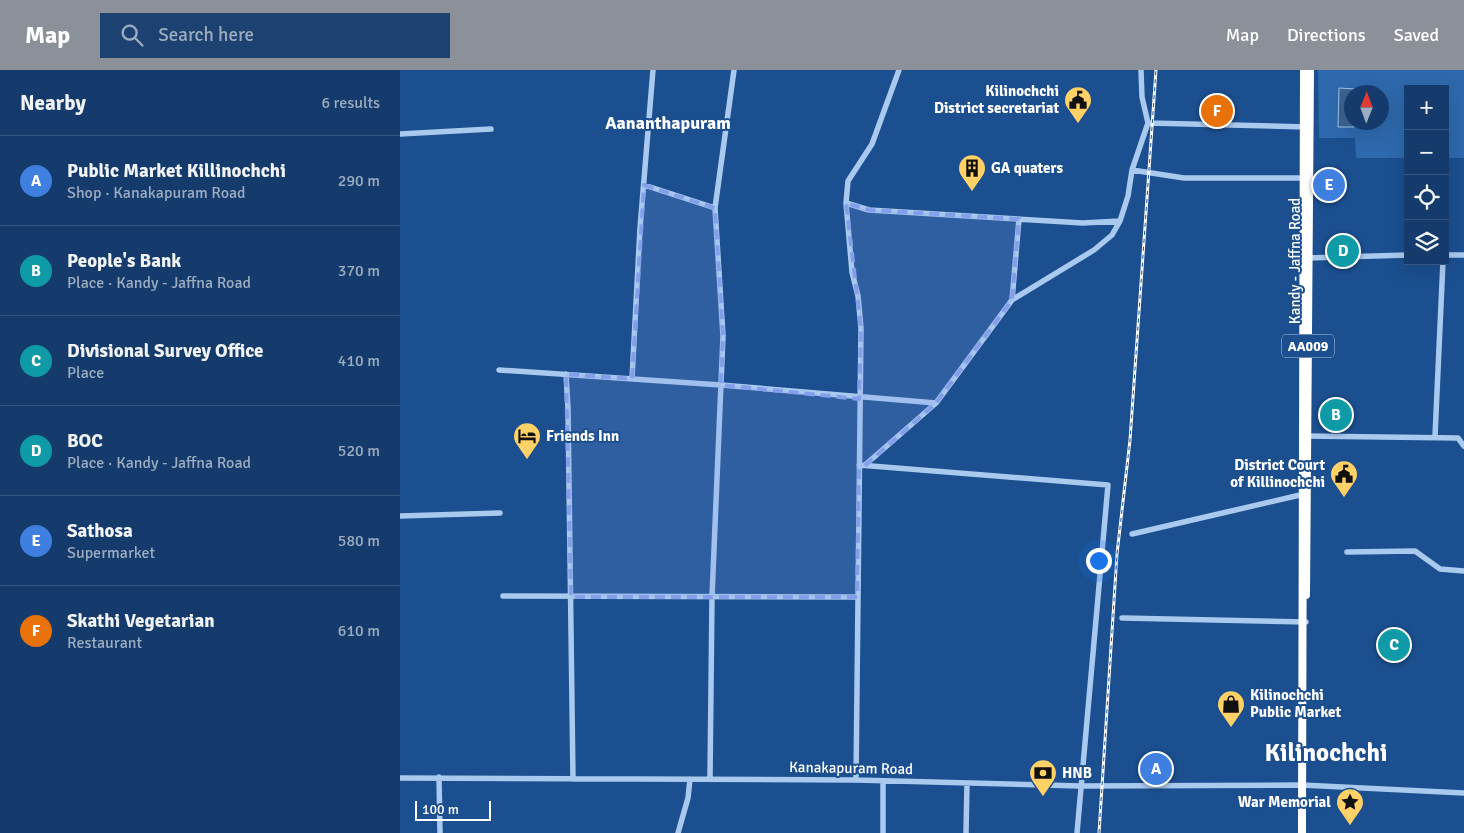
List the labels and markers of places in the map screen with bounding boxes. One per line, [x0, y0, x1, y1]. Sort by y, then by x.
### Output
place label: Kilinochchi District secretariat [934, 82, 1059, 117]
public building icon: Kilinochchi District secretariat [1063, 85, 1093, 124]
pin: F [1201, 92, 1233, 130]
building icon: GA quaters [957, 153, 987, 192]
place label: GA quaters [991, 159, 1063, 177]
pin: E [1313, 166, 1345, 204]
pin: D [1327, 232, 1359, 270]
pin: B [1320, 396, 1352, 434]
hotel icon: Friends Inn [512, 421, 542, 460]
place label: Friends Inn [546, 427, 619, 445]
place label: District Court of Killinochchi [1230, 456, 1325, 491]
public building icon: District Court of Killinochchi [1329, 459, 1359, 498]
pin: C [1378, 626, 1410, 664]
place label: Kilinochchi Public Market [1250, 686, 1342, 721]
shop icon: Kilinochchi Public Market [1216, 689, 1246, 728]
pin: A [1140, 750, 1172, 788]
bank icon: HNB [1028, 758, 1058, 797]
place label: HNB [1062, 764, 1092, 782]
place icon: War Memorial [1335, 787, 1365, 826]
place label: War Memorial [1238, 793, 1331, 811]

